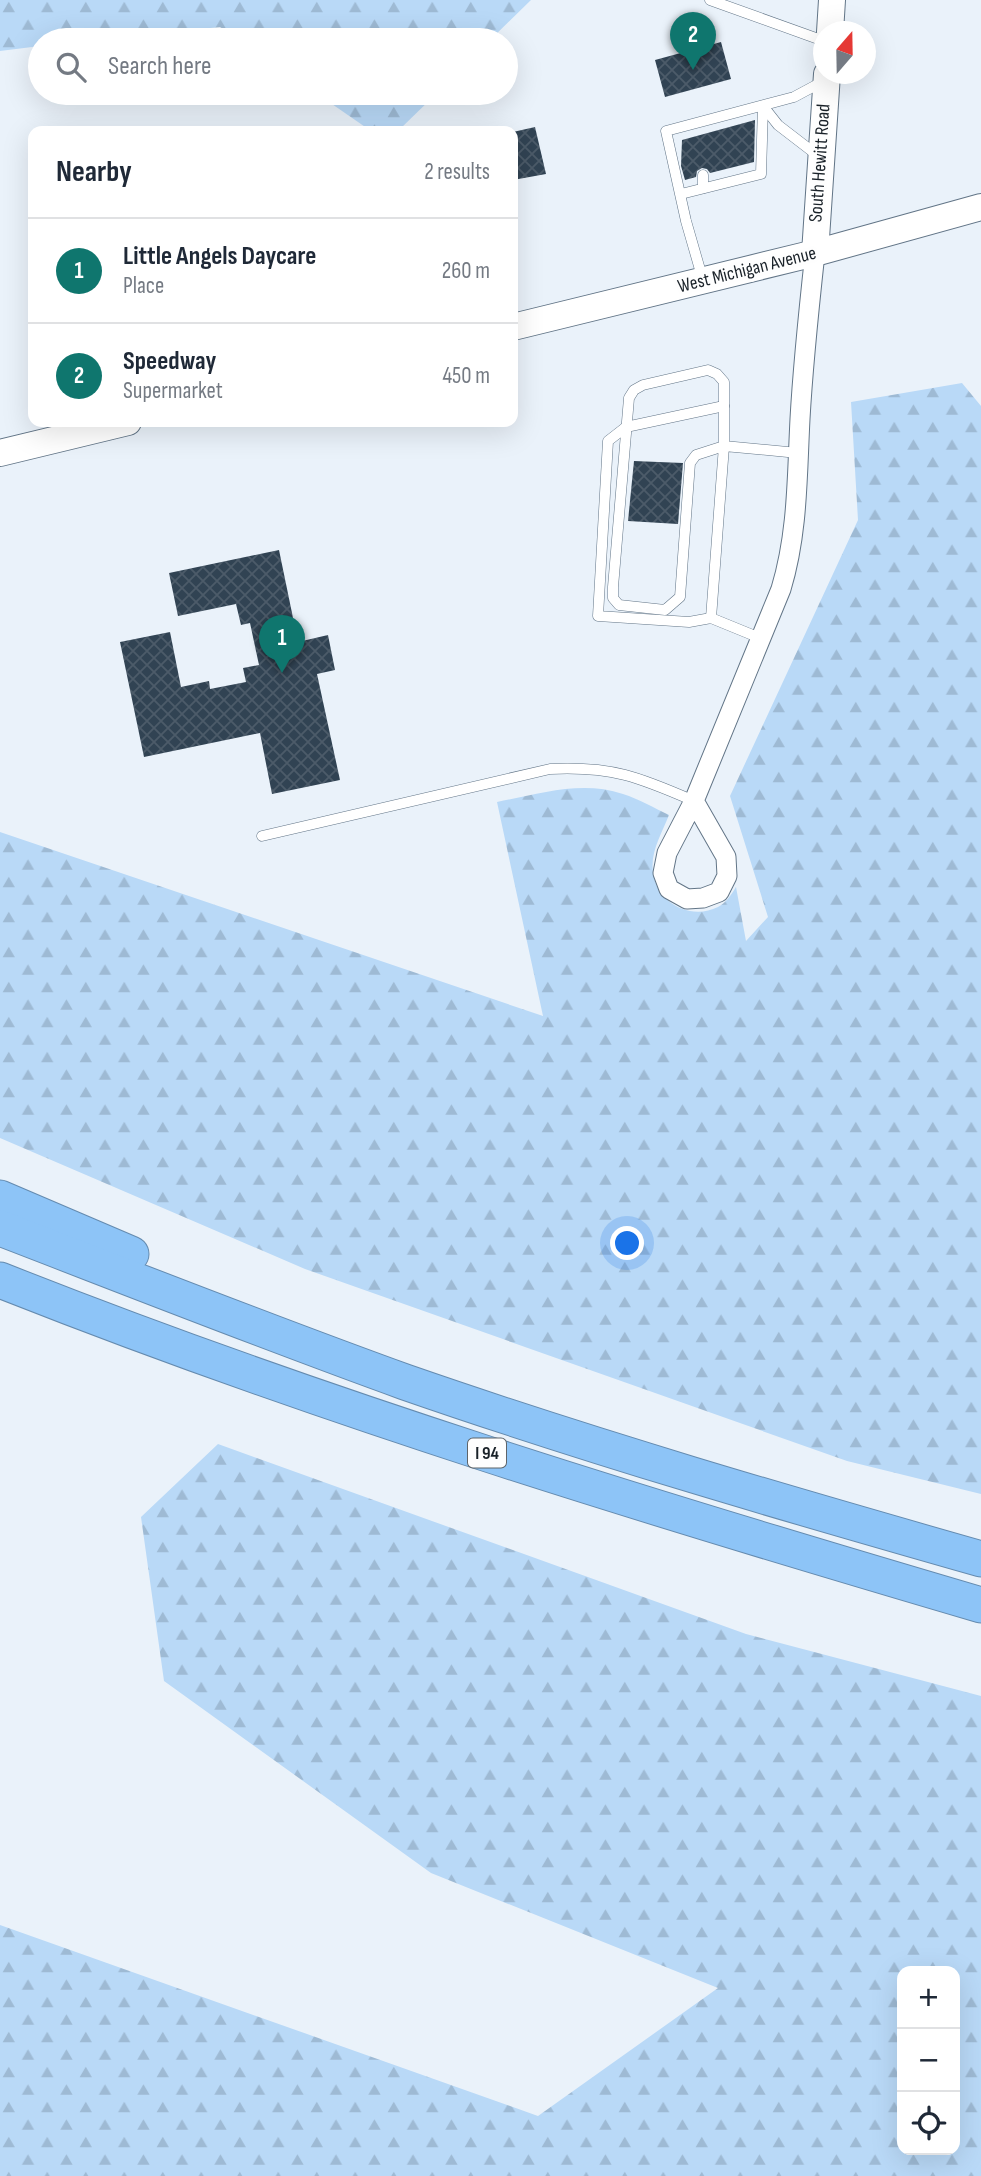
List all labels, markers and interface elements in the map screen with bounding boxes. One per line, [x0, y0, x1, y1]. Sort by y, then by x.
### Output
pin: 2 [670, 12, 716, 70]
north arrow [813, 21, 876, 84]
search box [28, 28, 518, 105]
icon: search [52, 48, 90, 86]
text: Search here [108, 51, 211, 82]
street label: South Hewitt Road [804, 103, 836, 223]
text: Nearby [56, 154, 132, 190]
text: 2 results [424, 158, 490, 186]
text: Little Angels Daycare [123, 241, 316, 272]
street label: West Michigan Avenue [675, 242, 819, 298]
text: 1 [74, 257, 84, 285]
text: 260 m [442, 257, 490, 285]
text: Place [123, 272, 164, 300]
text: Speedway [123, 346, 216, 377]
text: 2 [74, 362, 84, 390]
text: 450 m [442, 362, 490, 390]
text: Supermarket [123, 377, 223, 405]
pin: 1 [259, 615, 305, 673]
your location [610, 1226, 644, 1260]
road number: I 94 [468, 1438, 506, 1468]
map controls [897, 1966, 960, 2155]
button: + [897, 1966, 960, 2029]
button: − [897, 2029, 960, 2092]
button: locate [897, 2092, 960, 2155]

